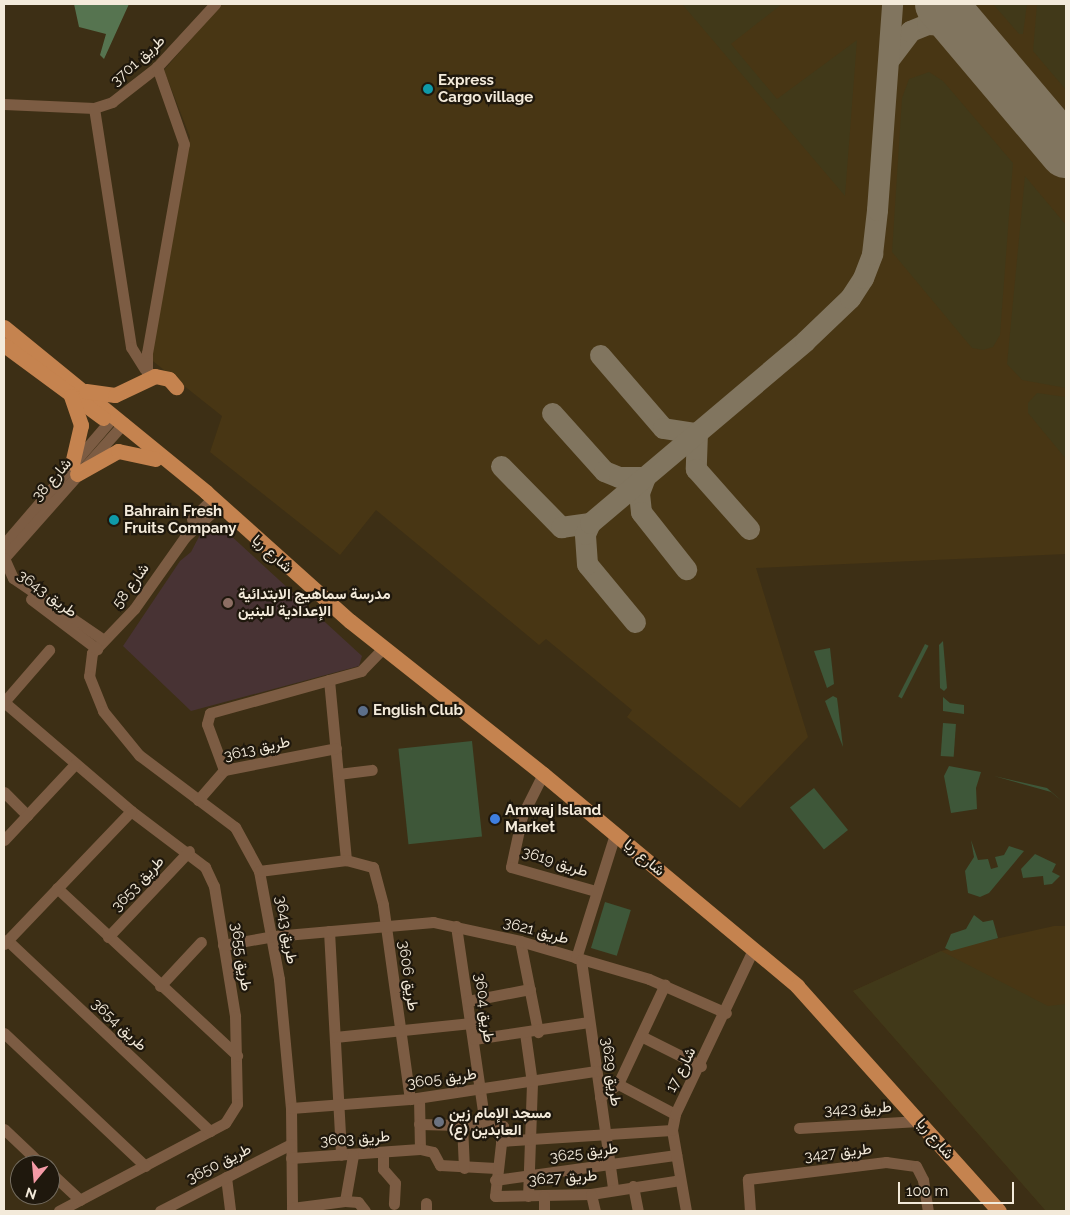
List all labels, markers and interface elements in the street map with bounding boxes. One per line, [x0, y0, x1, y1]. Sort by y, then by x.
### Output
street label: طريق 3701 [107, 32, 169, 90]
place label: Express Cargo village [438, 71, 534, 106]
marker: Express Cargo village [422, 83, 434, 95]
street label: شارع 38 [29, 455, 75, 505]
place label: Bahrain Fresh Fruits Company [124, 502, 236, 537]
marker: Bahrain Fresh Fruits Company [108, 514, 120, 526]
street label: شارع ريا [248, 531, 296, 577]
street label: شارع 58 [109, 560, 153, 612]
street label: طريق 3643 [14, 566, 80, 622]
place label: مدرسة سماهيج الابتدائية الإعدادية للبنين [238, 585, 391, 620]
marker: مدرسة سماهيج الابتدائية الإعدادية للبنين [222, 597, 234, 609]
place label: English Club [373, 702, 463, 720]
marker: English Club [357, 705, 369, 717]
street label: طريق 3613 [222, 733, 292, 765]
place label: Amwaj Island Market [505, 801, 601, 836]
marker: Amwaj Island Market [489, 813, 501, 825]
street label: شارع ريا [620, 836, 668, 880]
street label: طريق 3619 [520, 843, 590, 881]
street label: طريق 3653 [108, 853, 168, 915]
street label: طريق 3643 [271, 895, 301, 965]
street label: طريق 3621 [501, 914, 571, 948]
street label: طريق 3655 [227, 922, 255, 992]
street label: طريق 3606 [394, 940, 422, 1012]
street label: طريق 3604 [470, 972, 498, 1044]
street label: طريق 3654 [88, 995, 150, 1055]
street label: طريق 3629 [597, 1036, 625, 1108]
street label: شارع 17 [662, 1044, 700, 1096]
street label: طريق 3605 [406, 1065, 478, 1093]
street label: طريق 3423 [824, 1098, 892, 1120]
place label: مسجد الإمام زين العابدين (ع) [449, 1104, 551, 1139]
street label: شارع ريا [913, 1115, 957, 1163]
marker: مسجد الإمام زين العابدين (ع) [433, 1116, 445, 1128]
street label: طريق 3603 [320, 1128, 390, 1150]
street label: طريق 3625 [549, 1139, 619, 1167]
street label: طريق 3650 [184, 1140, 254, 1188]
street label: طريق 3427 [803, 1140, 873, 1166]
north arrow [10, 1155, 60, 1205]
street label: طريق 3627 [528, 1167, 598, 1189]
scale bar [900, 1172, 1016, 1204]
text: 100 m [906, 1182, 948, 1200]
text: N [23, 1184, 38, 1203]

